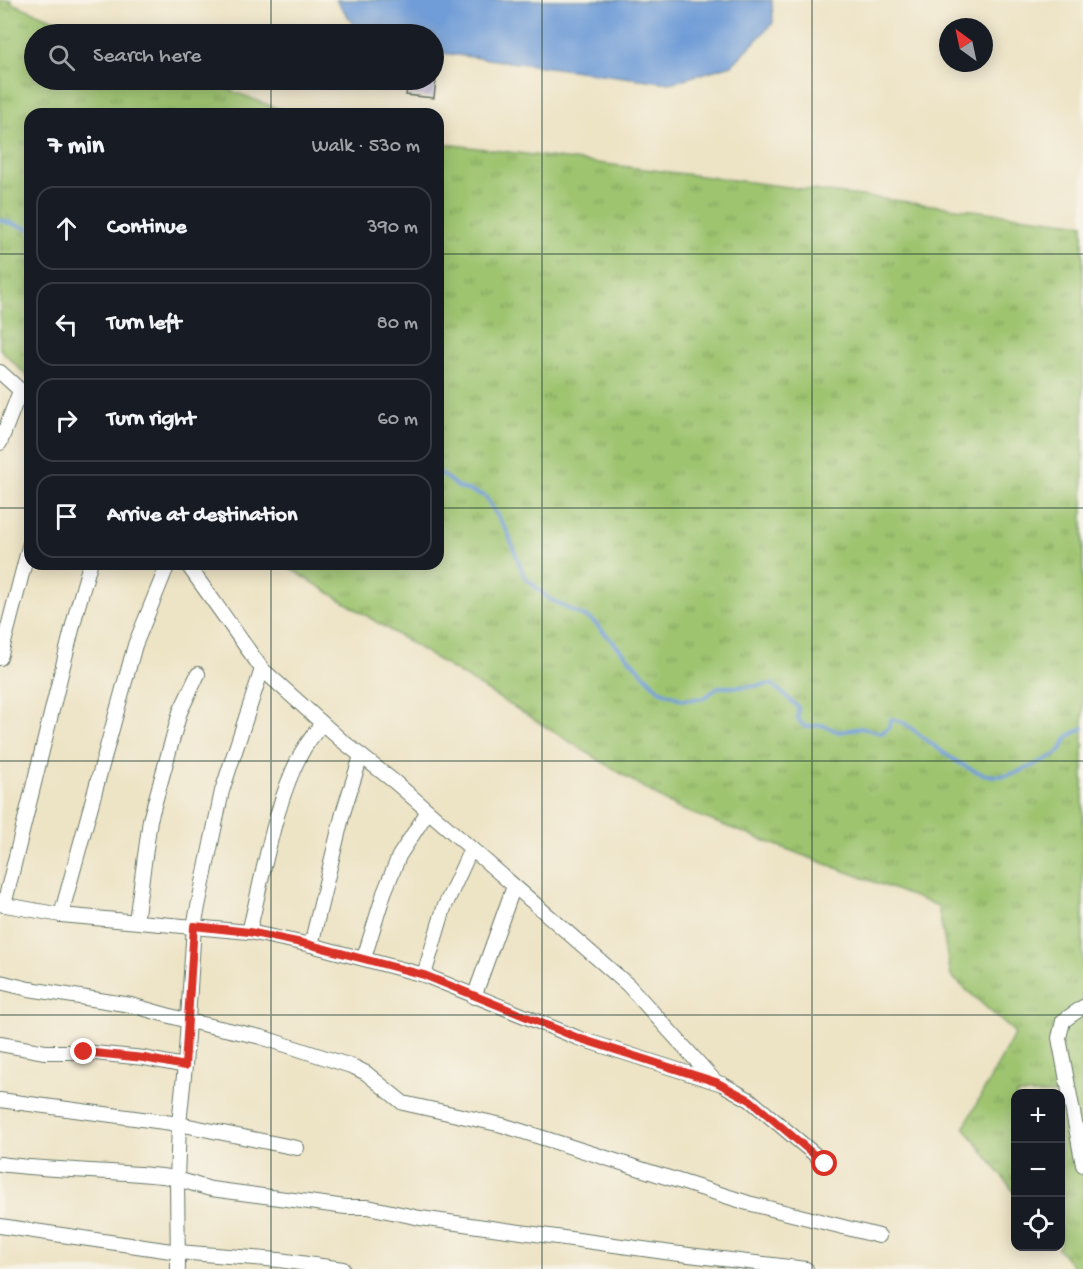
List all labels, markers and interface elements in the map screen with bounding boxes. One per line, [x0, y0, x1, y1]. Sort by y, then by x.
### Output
north arrow [939, 18, 993, 72]
search box [24, 24, 444, 90]
icon: search [45, 41, 78, 74]
text: Search here [93, 44, 201, 70]
text: 7 min [48, 132, 104, 163]
text: Walk · 530 m [312, 136, 420, 159]
icon: ahead [50, 212, 83, 245]
text: Continue [107, 215, 187, 241]
text: 390 m [367, 217, 418, 240]
icon: left [50, 308, 83, 341]
text: Turn left [107, 311, 181, 337]
text: 80 m [377, 313, 418, 336]
icon: right [50, 404, 83, 437]
text: Turn right [107, 407, 195, 433]
text: 60 m [378, 409, 418, 432]
icon: arrive [50, 500, 83, 533]
text: Arrive at destination [107, 503, 297, 529]
route end [70, 1038, 96, 1064]
map controls [1011, 1089, 1065, 1251]
button: + [1011, 1089, 1065, 1143]
button: − [1011, 1143, 1065, 1197]
route start [811, 1150, 837, 1176]
button: locate [1011, 1197, 1065, 1251]

